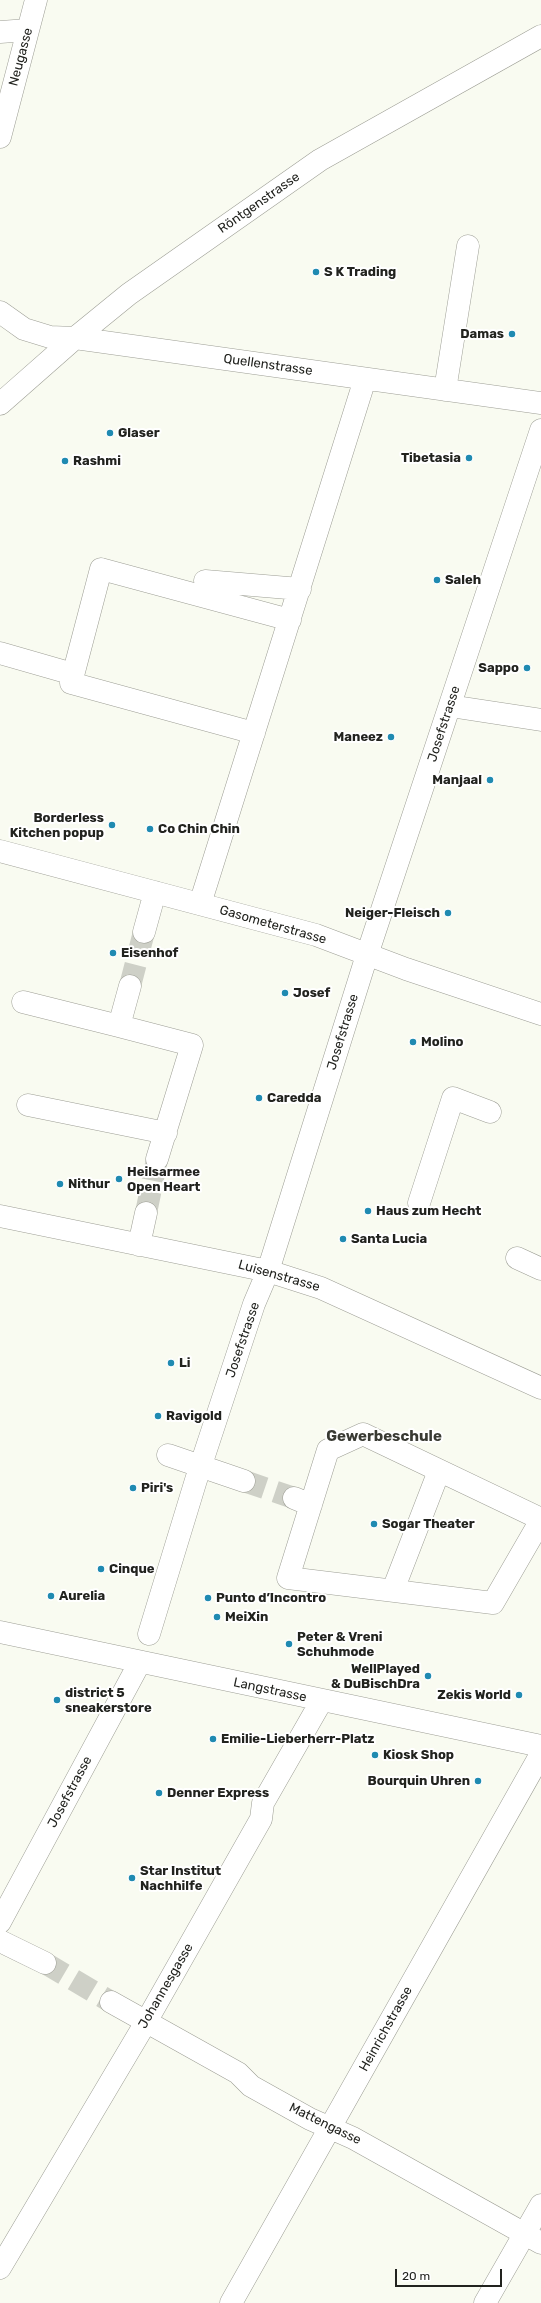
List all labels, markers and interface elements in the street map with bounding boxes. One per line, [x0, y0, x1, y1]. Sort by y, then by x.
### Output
street label: Neugasse [6, 26, 36, 88]
street label: Röntgenstrasse [215, 169, 303, 237]
place label: S K Trading [324, 264, 396, 280]
marker: S K Trading [311, 267, 321, 277]
place label: Damas [460, 326, 504, 342]
marker: Damas [507, 329, 517, 339]
street label: Quellenstrasse [223, 351, 313, 379]
place label: Glaser [118, 425, 160, 441]
marker: Glaser [105, 428, 115, 438]
place label: Tibetasia [401, 450, 461, 466]
place label: Rashmi [73, 453, 121, 469]
marker: Tibetasia [464, 453, 474, 463]
marker: Rashmi [60, 456, 70, 466]
place label: Saleh [445, 572, 481, 588]
marker: Saleh [432, 575, 442, 585]
place label: Sappo [478, 660, 519, 676]
marker: Sappo [522, 663, 532, 673]
street label: Josefstrasse [424, 684, 464, 764]
place label: Maneez [334, 729, 383, 745]
marker: Maneez [386, 732, 396, 742]
place label: Manjaal [432, 772, 482, 788]
marker: Manjaal [485, 775, 495, 785]
place label: Borderless Kitchen popup [10, 810, 104, 841]
marker: Borderless Kitchen popup [107, 820, 117, 830]
place label: Co Chin Chin [158, 821, 240, 837]
marker: Co Chin Chin [145, 824, 155, 834]
street label: Gasometerstrasse [218, 902, 328, 948]
place label: Neiger-Fleisch [345, 905, 440, 921]
marker: Neiger-Fleisch [443, 908, 453, 918]
place label: Eisenhof [121, 945, 178, 961]
marker: Eisenhof [108, 948, 118, 958]
place label: Josef [293, 985, 330, 1001]
marker: Josef [280, 988, 290, 998]
street label: Josefstrasse [324, 992, 362, 1072]
place label: Molino [421, 1034, 463, 1050]
marker: Molino [408, 1037, 418, 1047]
place label: Caredda [267, 1090, 321, 1106]
marker: Caredda [254, 1093, 264, 1103]
place label: Heilsarmee Open Heart [127, 1164, 200, 1195]
marker: Heilsarmee Open Heart [114, 1174, 124, 1184]
place label: Nithur [68, 1176, 110, 1192]
marker: Nithur [55, 1179, 65, 1189]
place label: Haus zum Hecht [376, 1203, 481, 1219]
marker: Haus zum Hecht [363, 1206, 373, 1216]
place label: Santa Lucia [351, 1231, 427, 1247]
marker: Santa Lucia [338, 1234, 348, 1244]
street label: Luisenstrasse [236, 1257, 322, 1295]
street label: Josefstrasse [223, 1300, 263, 1380]
place label: Li [179, 1355, 190, 1371]
marker: Li [166, 1358, 176, 1368]
place label: Ravigold [166, 1408, 222, 1424]
marker: Ravigold [153, 1411, 163, 1421]
district label: Gewerbeschule [326, 1428, 442, 1446]
place label: Piri's [141, 1480, 173, 1496]
marker: Piri's [128, 1483, 138, 1493]
place label: Sogar Theater [382, 1516, 475, 1532]
marker: Sogar Theater [369, 1519, 379, 1529]
place label: Cinque [109, 1561, 154, 1577]
marker: Cinque [96, 1564, 106, 1574]
place label: Aurelia [59, 1588, 105, 1604]
place label: Punto d’Incontro [216, 1590, 326, 1606]
marker: Aurelia [46, 1591, 56, 1601]
marker: Punto d’Incontro [203, 1593, 213, 1603]
place label: MeiXin [225, 1609, 268, 1625]
marker: MeiXin [212, 1612, 222, 1622]
place label: Peter & Vreni Schuhmode [297, 1629, 382, 1660]
marker: Peter & Vreni Schuhmode [284, 1639, 294, 1649]
place label: WellPlayed & DuBischDra [331, 1661, 420, 1692]
marker: WellPlayed & DuBischDra [423, 1671, 433, 1681]
street label: Langstrasse [232, 1675, 308, 1705]
place label: district 5 sneakerstore [65, 1685, 152, 1716]
place label: Zekis World [437, 1687, 511, 1703]
marker: Zekis World [514, 1690, 524, 1700]
marker: district 5 sneakerstore [52, 1695, 62, 1705]
place label: Emilie-Lieberherr-Platz [221, 1731, 375, 1747]
marker: Emilie-Lieberherr-Platz [208, 1734, 218, 1744]
place label: Kiosk Shop [383, 1747, 454, 1763]
marker: Kiosk Shop [370, 1750, 380, 1760]
street label: Josefstrasse [45, 1754, 95, 1830]
place label: Bourquin Uhren [368, 1773, 470, 1789]
marker: Bourquin Uhren [473, 1776, 483, 1786]
place label: Denner Express [167, 1785, 269, 1801]
marker: Denner Express [154, 1788, 164, 1798]
place label: Star Institut Nachhilfe [140, 1863, 221, 1894]
marker: Star Institut Nachhilfe [127, 1873, 137, 1883]
street label: Johannesgasse [135, 1941, 197, 2031]
street label: Heinrichstrasse [356, 1984, 416, 2074]
street label: Mattengasse [286, 2100, 364, 2148]
scale bar [397, 2261, 504, 2287]
text: 20 m [402, 2269, 430, 2283]

